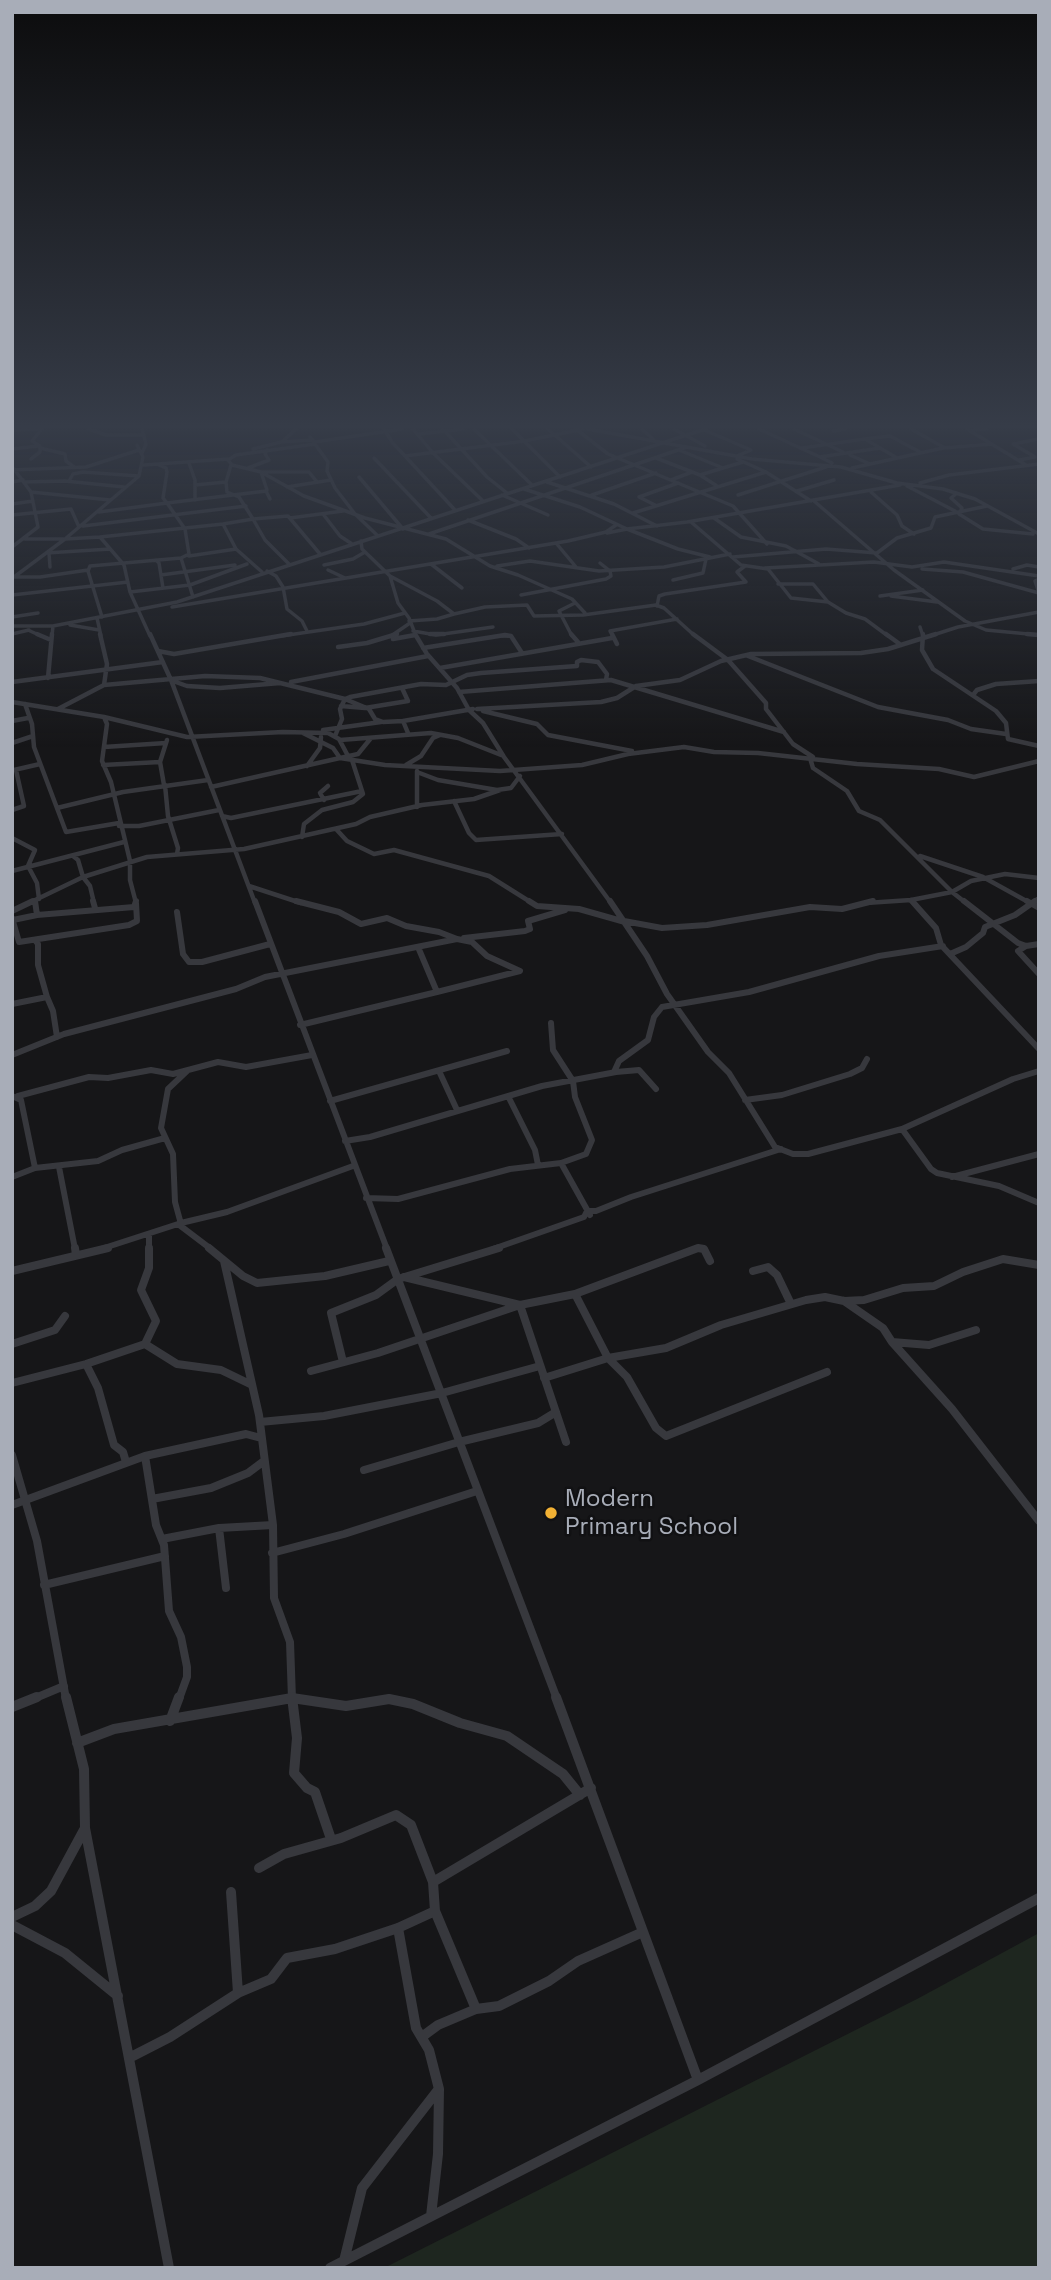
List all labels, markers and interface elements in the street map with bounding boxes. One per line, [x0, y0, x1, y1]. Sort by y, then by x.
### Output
place label: Modern Primary School [565, 1485, 738, 1541]
marker: Modern Primary School [543, 1505, 559, 1521]

